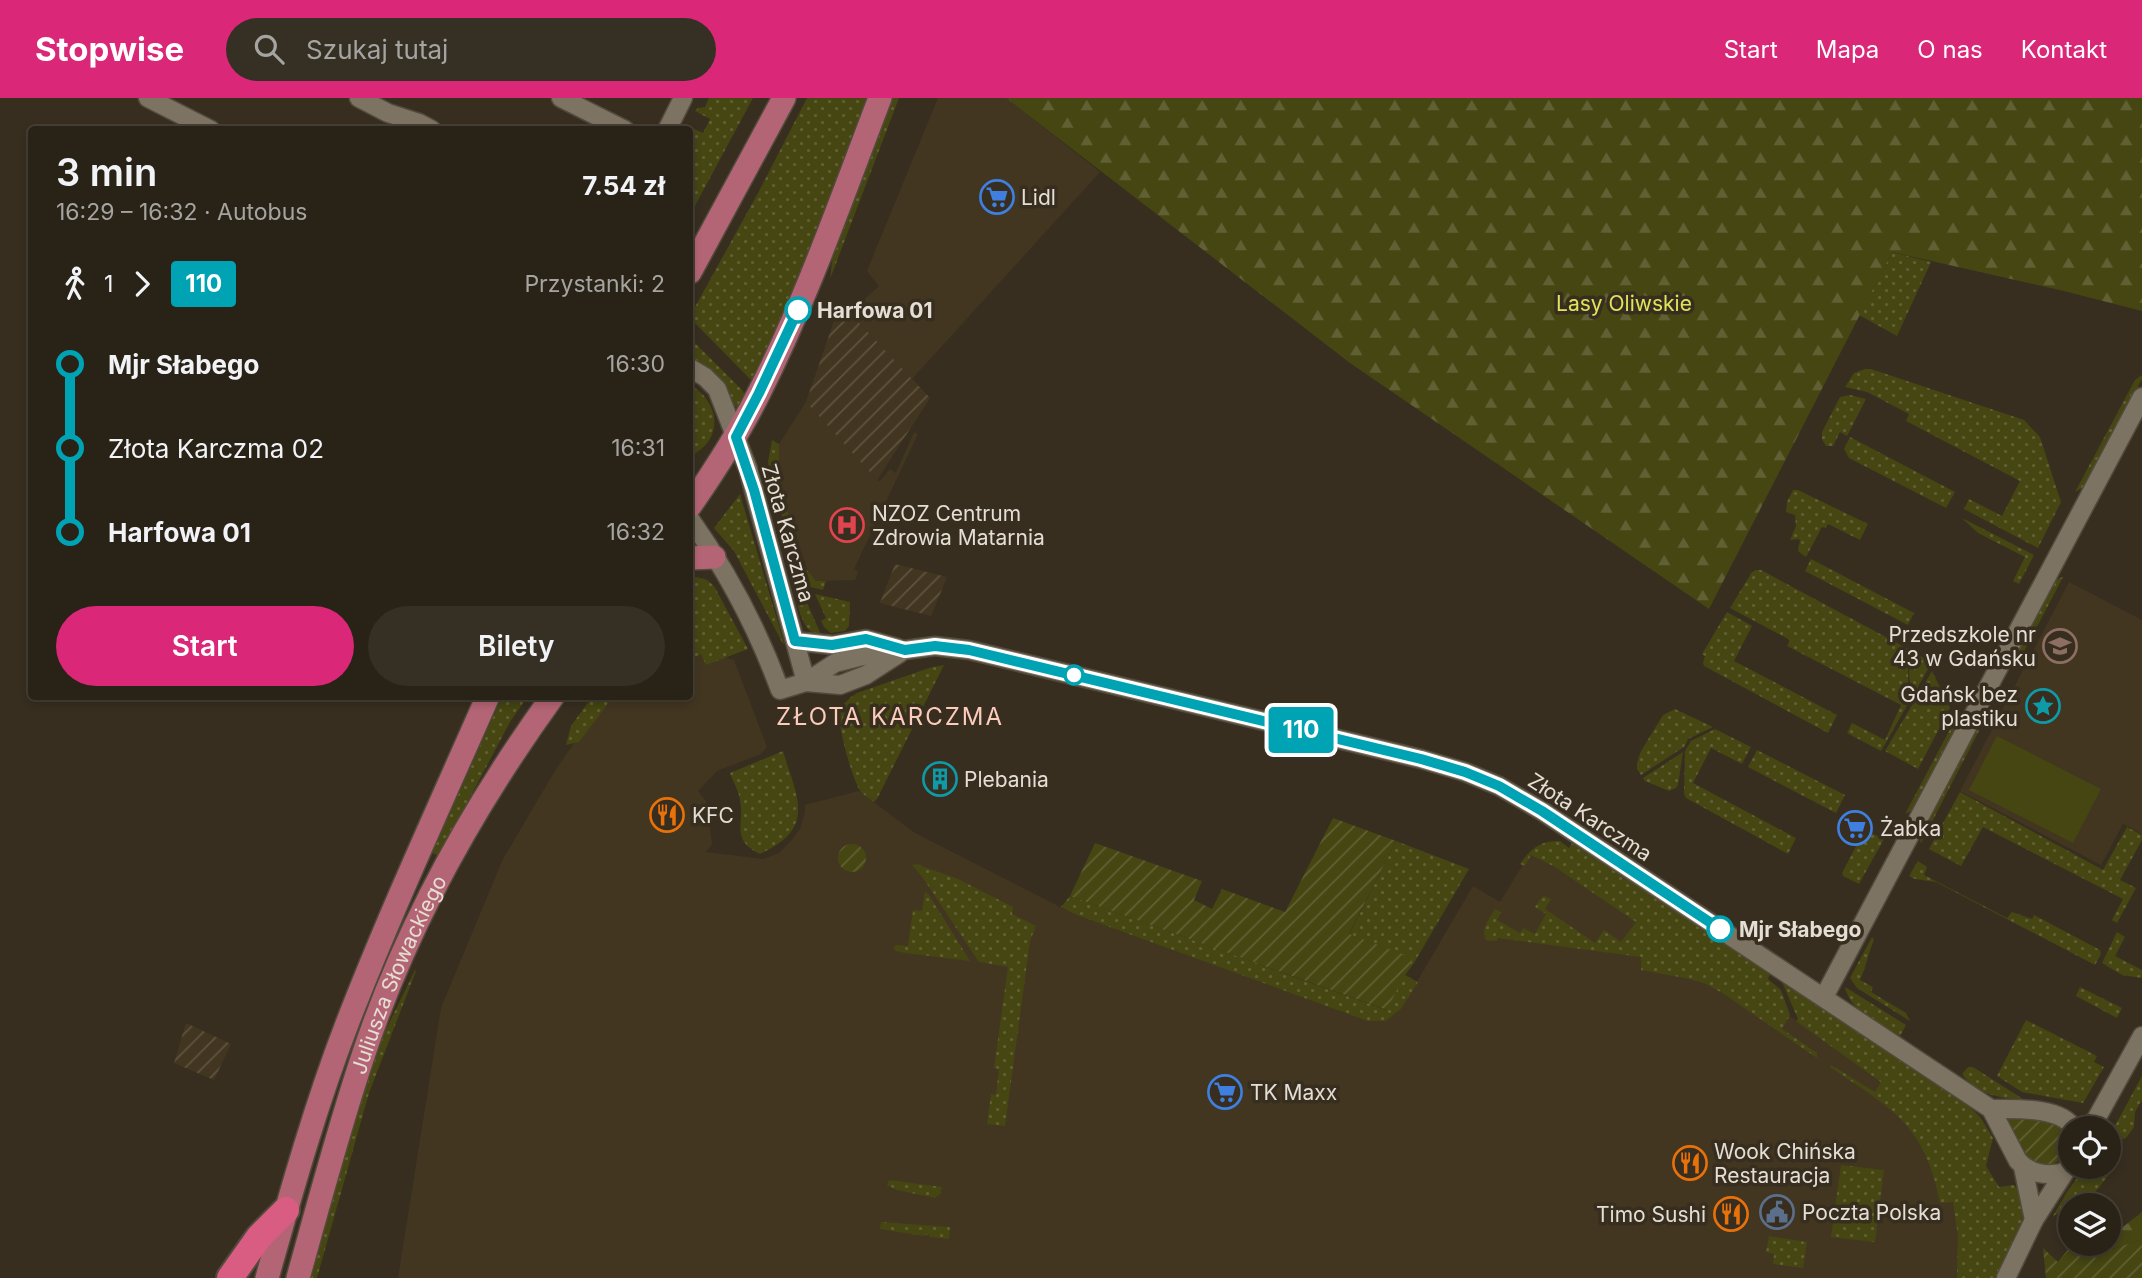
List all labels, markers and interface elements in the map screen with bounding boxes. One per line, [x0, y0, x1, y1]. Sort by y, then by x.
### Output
search box [226, 18, 716, 81]
text: Stopwise [35, 29, 184, 69]
icon: search [250, 30, 288, 68]
text: Szukaj tutaj [306, 34, 448, 65]
text: Start [1724, 35, 1778, 64]
text: Mapa [1816, 35, 1879, 64]
text: O nas [1917, 35, 1983, 64]
text: Kontakt [2021, 35, 2107, 64]
text: 3 min [56, 149, 157, 195]
text: 7.54 zł [582, 170, 665, 201]
supermarket icon: Lidl [978, 178, 1016, 216]
place label: Lidl [1021, 185, 1056, 210]
text: 16:29 – 16:32 · Autobus [56, 198, 307, 226]
icon: walk [56, 265, 94, 303]
icon: forward [123, 265, 161, 303]
text: 110 [185, 269, 222, 298]
text: 1 [104, 270, 113, 298]
text: Przystanki: 2 [524, 270, 665, 298]
park label: Lasy Oliwskie [1556, 291, 1692, 316]
marker: Harfowa 01 [785, 297, 811, 323]
place label: Harfowa 01 [817, 298, 933, 323]
text: Mjr Słabego [108, 349, 259, 380]
text: 16:30 [606, 350, 665, 378]
text: Złota Karczma 02 [108, 433, 324, 464]
text: 16:31 [611, 434, 665, 462]
street label: Złota Karczma [756, 461, 820, 605]
place label: NZOZ Centrum Zdrowia Matarnia [872, 501, 1045, 550]
hospital icon: NZOZ Centrum Zdrowia Matarnia [828, 506, 866, 544]
text: Harfowa 01 [108, 517, 251, 548]
text: 16:32 [607, 518, 665, 546]
button: Start [56, 606, 354, 686]
button: Bilety [368, 606, 665, 686]
place label: Przedszkole nr 43 w Gdańsku [1888, 622, 2036, 671]
school or university icon: Przedszkole nr 43 w Gdańsku [2041, 627, 2079, 665]
unlabelled marker [1064, 665, 1084, 685]
place label: Gdańsk bez plastiku [1900, 682, 2018, 731]
place icon: Gdańsk bez plastiku [2024, 687, 2062, 725]
district label: ZŁOTA KARCZMA [776, 702, 1004, 731]
line badge: 110 [1261, 707, 1341, 753]
text: 110 [1283, 715, 1319, 744]
building icon: Plebania [921, 760, 959, 798]
place label: Plebania [964, 767, 1049, 792]
street label: Złota Karczma [1523, 768, 1657, 866]
restaurant icon: KFC [648, 796, 686, 834]
place label: KFC [692, 803, 734, 828]
supermarket icon: Żabka [1836, 809, 1874, 847]
place label: Żabka [1880, 815, 1941, 841]
street label: Juliusza Słowackiego [345, 871, 451, 1077]
marker: Mjr Słabego [1707, 916, 1733, 942]
place label: Mjr Słabego [1739, 917, 1861, 942]
supermarket icon: TK Maxx [1206, 1073, 1244, 1111]
place label: TK Maxx [1250, 1080, 1337, 1105]
map controls [2058, 1116, 2121, 1256]
button: locate [2058, 1116, 2121, 1179]
place label: Wook Chińska Restauracja [1714, 1139, 1856, 1188]
restaurant icon: Wook Chińska Restauracja [1671, 1144, 1709, 1182]
public building icon: Poczta Polska [1758, 1193, 1796, 1231]
button: layers [2058, 1193, 2121, 1256]
restaurant icon: Timo Sushi [1712, 1195, 1750, 1233]
place label: Poczta Polska [1802, 1200, 1941, 1225]
place label: Timo Sushi [1596, 1202, 1706, 1227]

